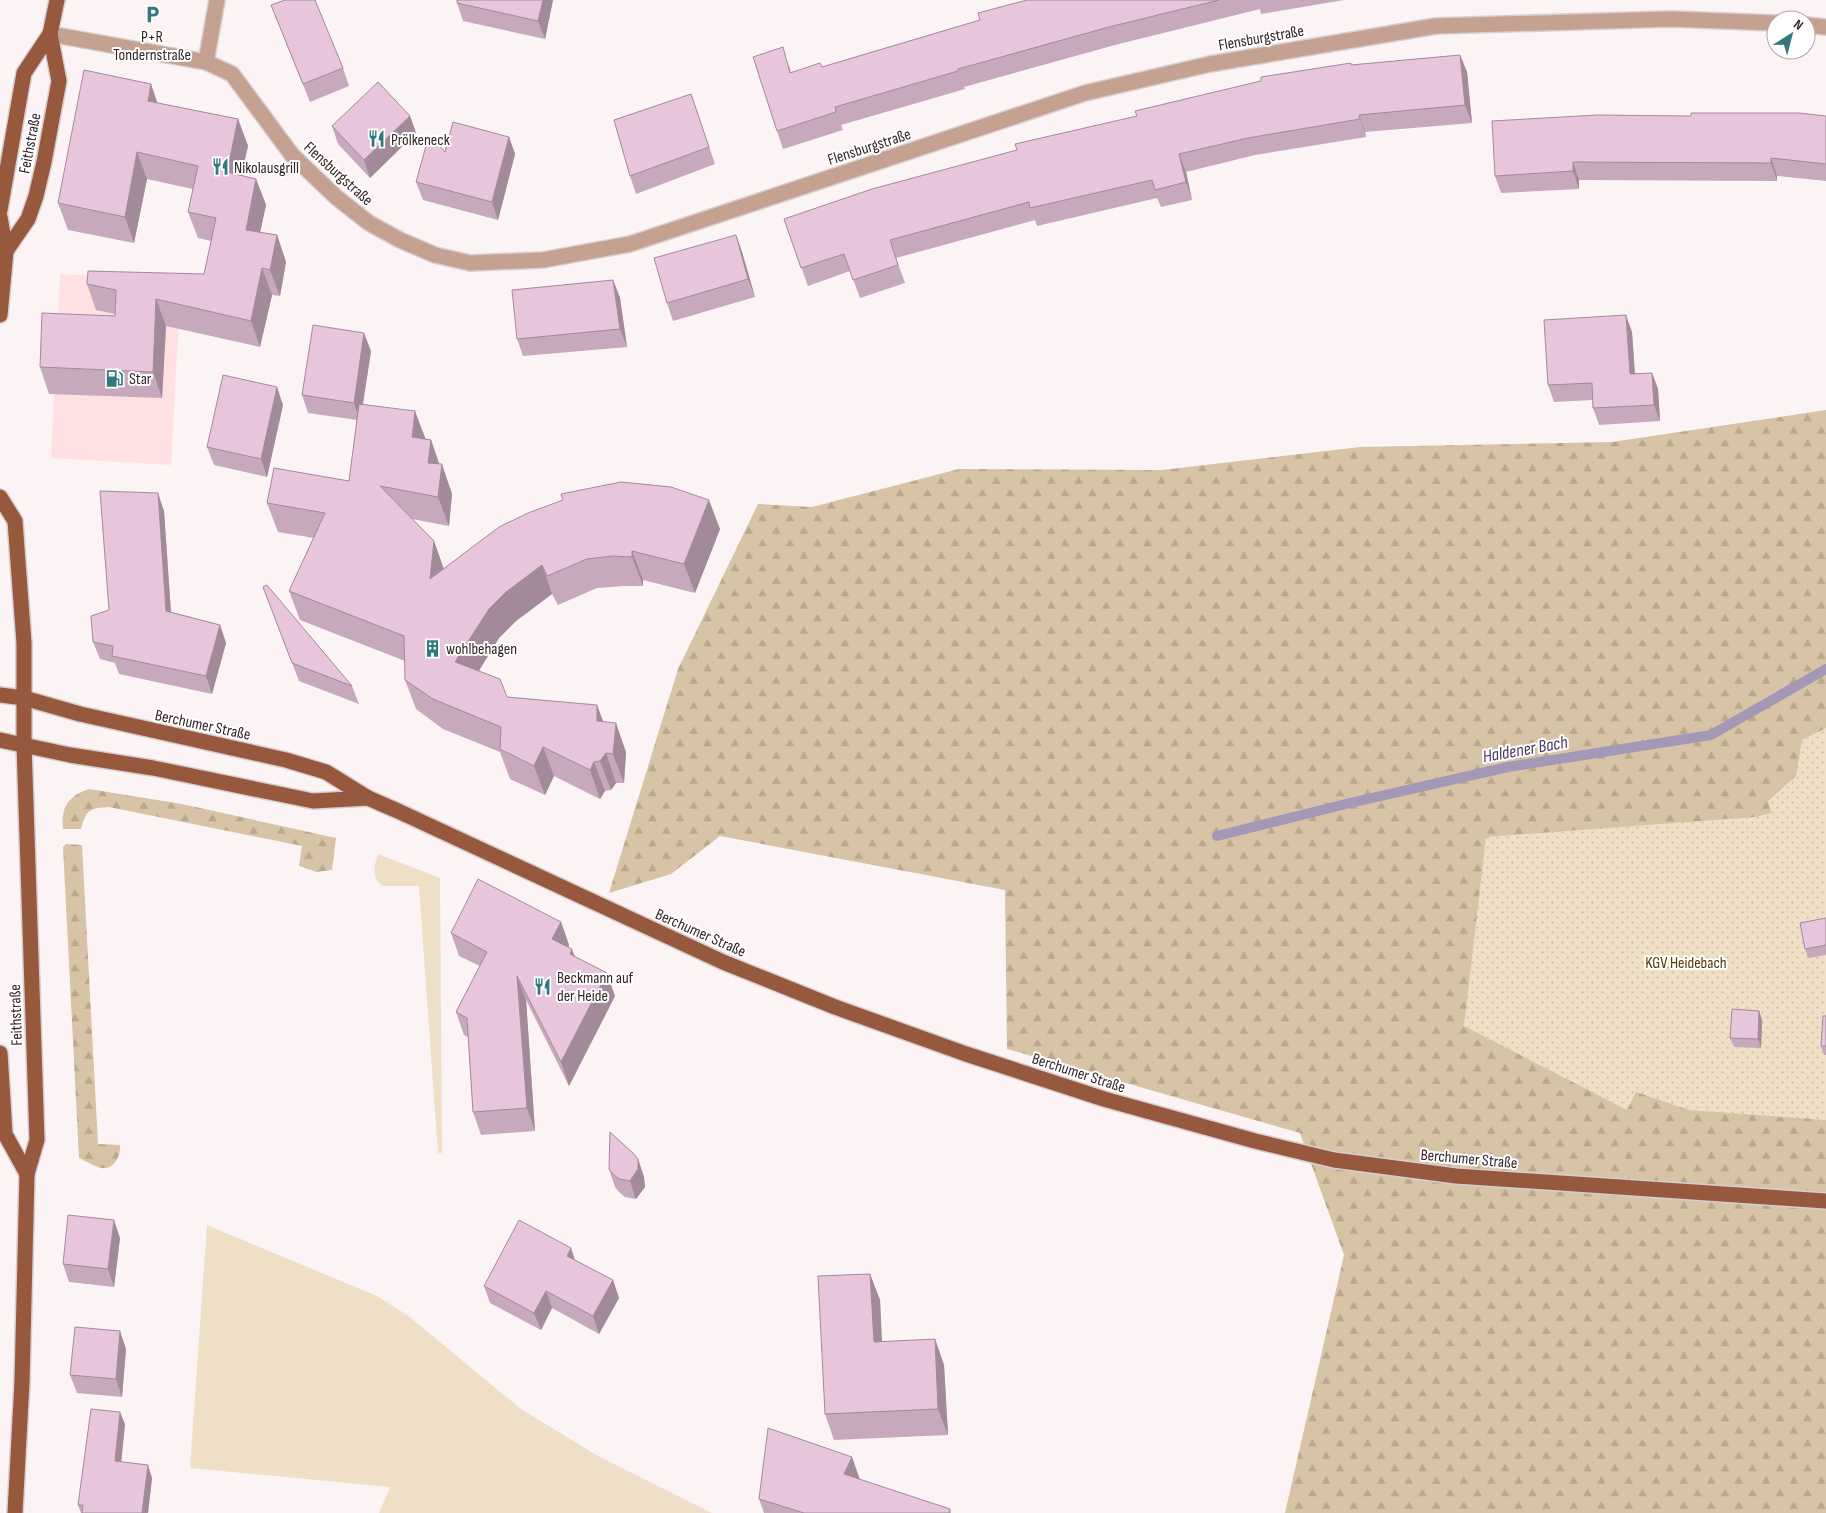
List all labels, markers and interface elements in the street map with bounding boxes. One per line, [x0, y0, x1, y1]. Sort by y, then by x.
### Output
parking icon: P+R Tondernstraße [142, 4, 162, 24]
north arrow [1766, 10, 1816, 60]
text: N [1790, 16, 1806, 34]
street label: Flensburgstraße [1217, 22, 1305, 55]
place label: P+R Tondernstraße [113, 28, 191, 65]
street label: Feithstraße [15, 111, 46, 175]
street label: Flensburgstraße [826, 125, 913, 170]
restaurant icon: Prölkeneck [367, 129, 387, 149]
place label: Prölkeneck [391, 131, 450, 150]
street label: Flensburgstraße [300, 138, 376, 210]
restaurant icon: Nikolausgrill [210, 157, 230, 177]
place label: Nikolausgrill [234, 159, 299, 178]
fuel station icon: Star [105, 368, 125, 388]
place label: Star [129, 370, 152, 389]
building icon: wohlbehagen [422, 638, 442, 658]
place label: wohlbehagen [446, 640, 517, 659]
street label: Berchumer Straße [153, 706, 252, 745]
water label: Haldener Bach [1481, 732, 1570, 767]
street label: Berchumer Straße [652, 905, 749, 962]
park label: KGV Heidebach [1645, 954, 1727, 973]
place label: Beckmann auf der Heide [557, 969, 634, 1006]
restaurant icon: Beckmann auf der Heide [533, 976, 553, 996]
street label: Feithstraße [6, 984, 27, 1046]
street label: Berchumer Straße [1029, 1049, 1128, 1097]
street label: Berchumer Straße [1420, 1146, 1518, 1173]

